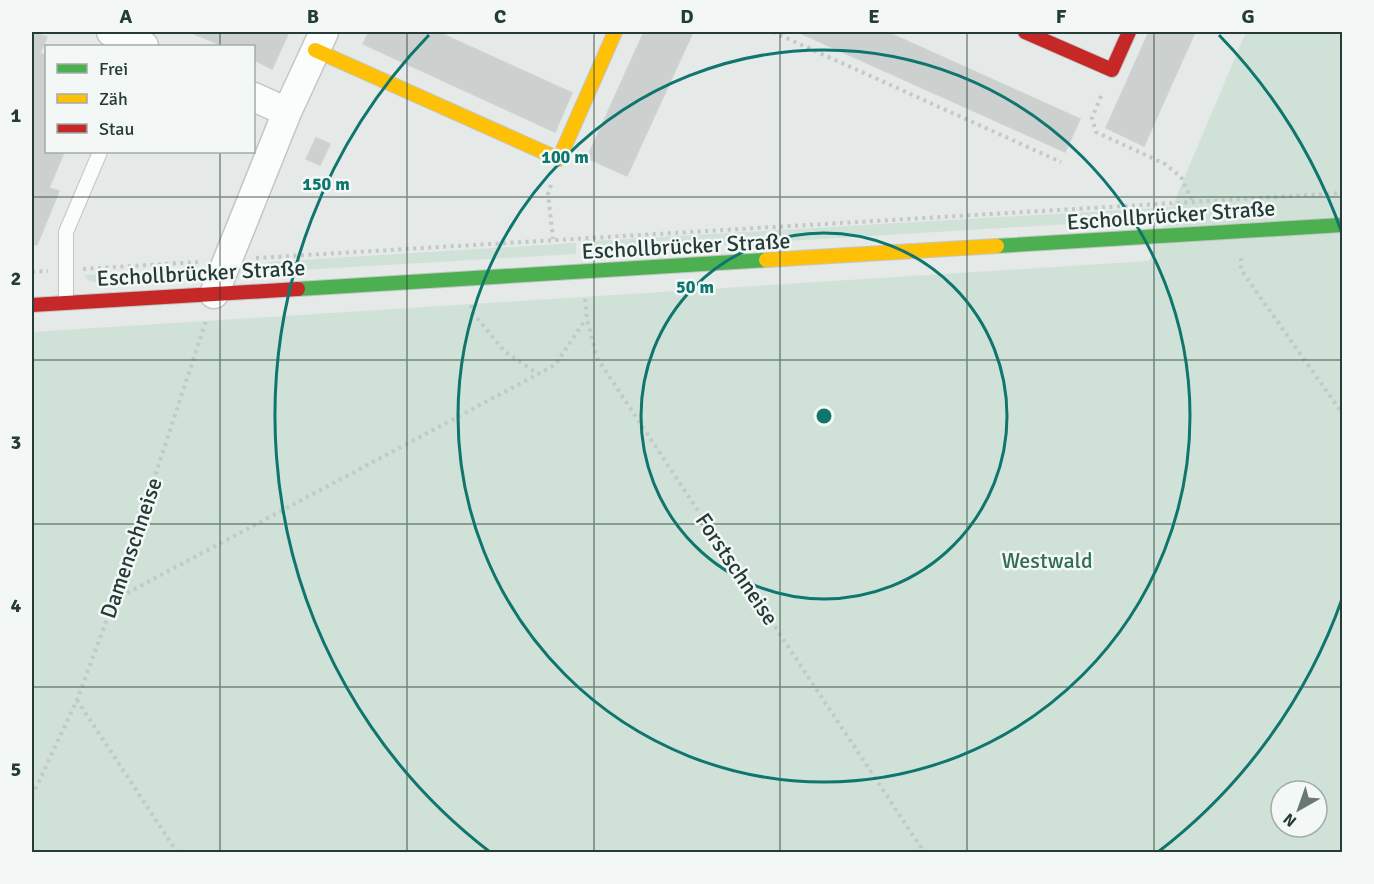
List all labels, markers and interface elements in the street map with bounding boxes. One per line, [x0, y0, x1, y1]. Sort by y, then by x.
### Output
text: A [120, 4, 133, 29]
text: B [307, 4, 319, 29]
text: C [494, 4, 506, 29]
text: D [680, 4, 694, 29]
text: E [868, 4, 880, 29]
text: F [1056, 4, 1067, 29]
text: G [1241, 4, 1255, 29]
legend [45, 45, 255, 153]
text: Frei [99, 58, 128, 80]
text: Zäh [99, 88, 128, 110]
text: 1 [11, 103, 22, 128]
text: Stau [99, 118, 134, 140]
text: 100 m [541, 146, 589, 168]
text: 150 m [302, 173, 350, 195]
street label: Eschollbrücker Straße [1066, 194, 1276, 236]
street label: Eschollbrücker Straße [581, 227, 791, 265]
street label: Eschollbrücker Straße [96, 254, 306, 292]
text: 2 [11, 266, 21, 291]
text: 50 m [676, 276, 714, 298]
centre of rings [814, 406, 834, 426]
text: 3 [11, 430, 21, 455]
street label: Damenschneise [94, 474, 168, 622]
street label: Forstschneise [690, 508, 784, 630]
park label: Westwald [1001, 547, 1093, 574]
text: 4 [11, 593, 22, 618]
text: 5 [11, 757, 21, 782]
north arrow [1269, 779, 1329, 839]
text: N [1279, 808, 1301, 831]

